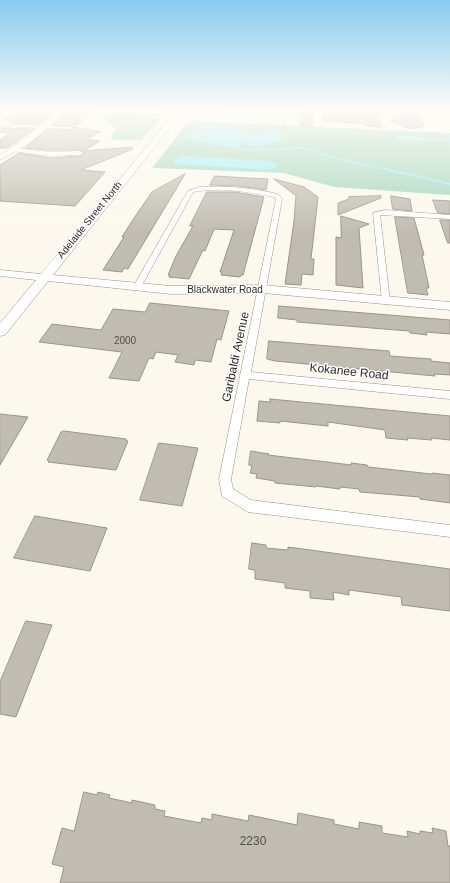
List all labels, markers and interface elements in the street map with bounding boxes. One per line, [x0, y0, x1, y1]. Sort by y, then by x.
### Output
street label: Adelaide Street North [55, 179, 125, 261]
street label: Blackwater Road [187, 284, 263, 296]
street label: Garibaldi Avenue [219, 311, 253, 403]
house number: 2000 [114, 335, 136, 347]
street label: Kokanee Road [309, 361, 389, 383]
house number: 2230 [240, 835, 266, 849]

